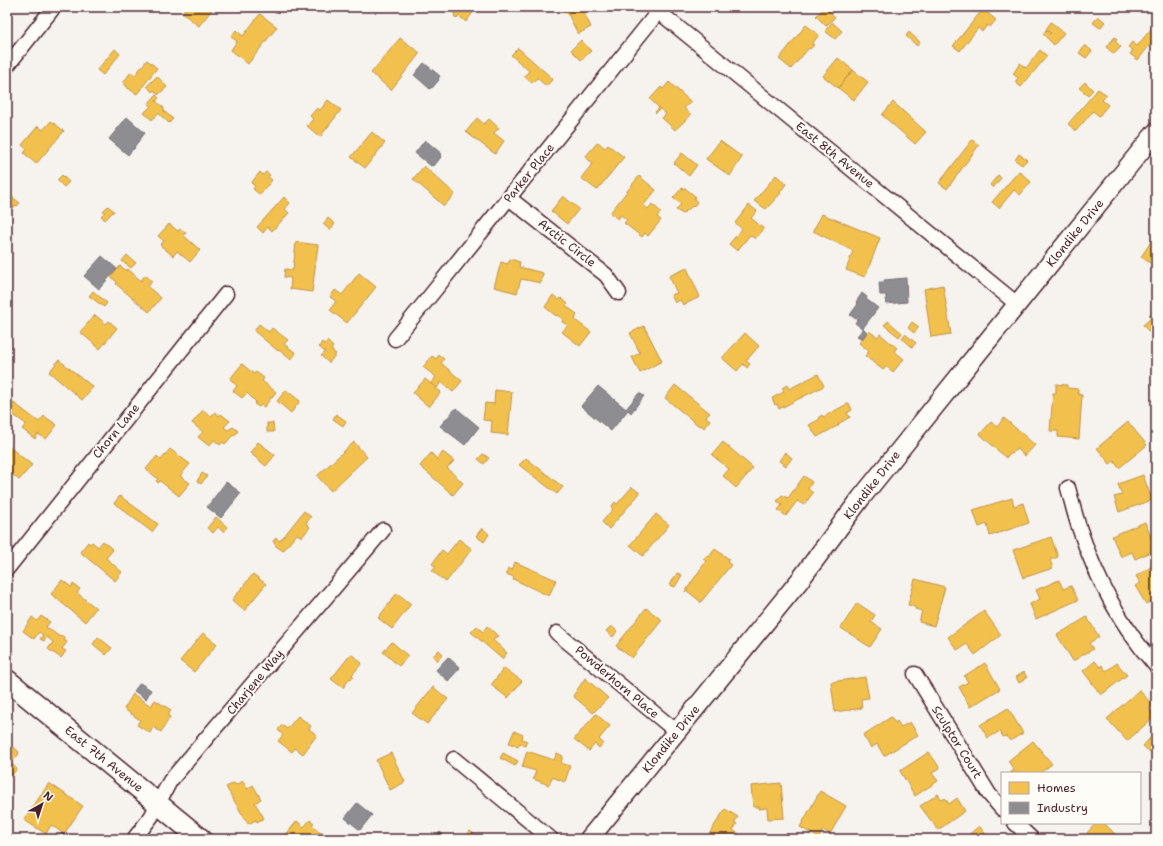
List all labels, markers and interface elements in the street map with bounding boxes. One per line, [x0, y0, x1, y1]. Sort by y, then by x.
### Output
street label: East 8th Avenue [792, 118, 878, 192]
street label: Parker Place [500, 140, 558, 206]
street label: Klondike Drive [1043, 196, 1107, 270]
street label: Arctic Circle [535, 215, 599, 271]
street label: Chorn Lane [89, 400, 143, 462]
street label: Klondike Drive [840, 447, 904, 523]
street label: Powderhorn Place [572, 642, 663, 722]
street label: Charjene Way [223, 646, 287, 718]
street label: Klondike Drive [639, 702, 703, 776]
street label: Sculptor Court [928, 703, 986, 781]
street label: East 7th Avenue [61, 722, 147, 796]
legend [1001, 772, 1141, 824]
text: Homes [1037, 780, 1076, 796]
north arrow [22, 784, 62, 824]
text: N [40, 788, 56, 805]
text: Industry [1037, 800, 1088, 816]

